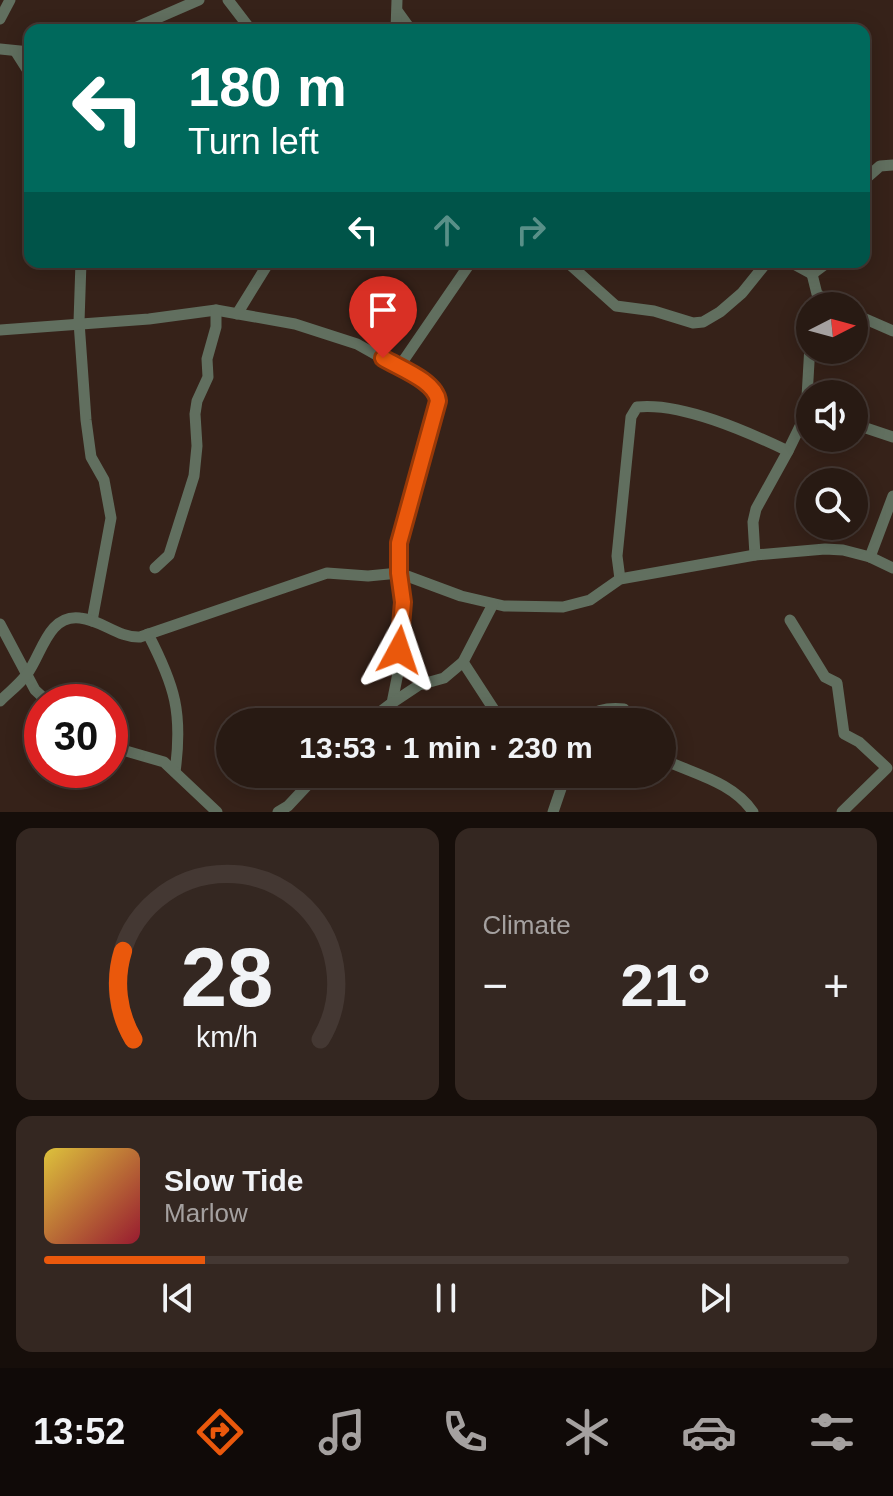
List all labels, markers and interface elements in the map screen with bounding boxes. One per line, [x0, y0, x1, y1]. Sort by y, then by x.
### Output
text: 180 m [188, 55, 347, 118]
icon: left [56, 56, 160, 160]
text: Turn left [188, 121, 319, 162]
icon: left [341, 208, 385, 252]
icon: ahead [425, 208, 469, 252]
icon: right [509, 208, 553, 252]
pin [349, 276, 417, 358]
icon: arrive [361, 288, 405, 332]
north arrow [796, 292, 868, 364]
map controls [796, 292, 868, 540]
button: sound [796, 380, 868, 452]
button: search [796, 468, 868, 540]
position arrow [357, 608, 441, 692]
speed limit sign: 30 [24, 684, 128, 788]
text: 13:53 · 1 min · 230 m [299, 731, 593, 764]
text: Climate [483, 910, 571, 940]
text: 28 [181, 931, 274, 1024]
text: 21° [620, 952, 711, 1019]
text: − [483, 961, 508, 1010]
text: + [823, 961, 849, 1010]
text: km/h [196, 1021, 258, 1053]
text: Slow Tide [164, 1164, 303, 1197]
text: Marlow [164, 1198, 248, 1228]
icon: previous [156, 1276, 200, 1320]
icon: pause [424, 1276, 468, 1320]
icon: next [693, 1276, 737, 1320]
icon: directions [192, 1404, 248, 1460]
icon: music [314, 1404, 370, 1460]
icon: phone [437, 1404, 493, 1460]
icon: climate [559, 1404, 615, 1460]
icon: car [681, 1404, 737, 1460]
icon: filters [804, 1404, 860, 1460]
text: 13:52 [33, 1411, 125, 1452]

